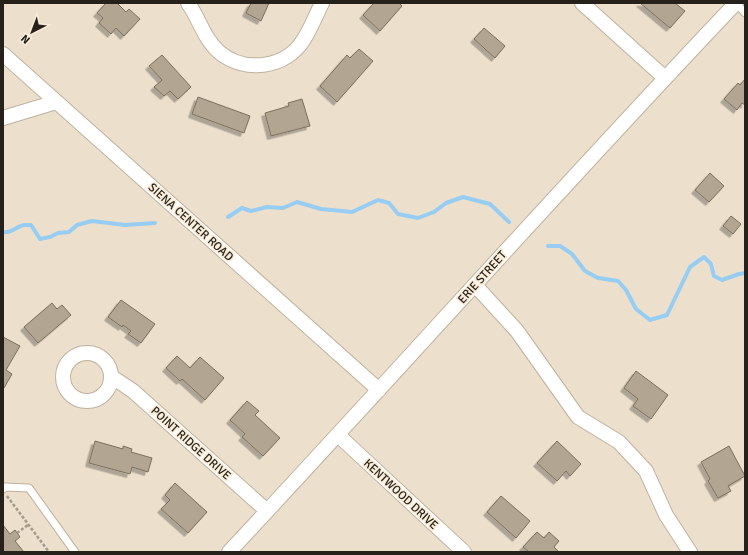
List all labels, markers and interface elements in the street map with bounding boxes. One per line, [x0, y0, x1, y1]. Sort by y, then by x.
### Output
north arrow [12, 12, 52, 52]
text: N [18, 32, 33, 46]
street label: SIENA CENTER ROAD [145, 180, 237, 265]
street label: ERIE STREET [455, 248, 510, 307]
street label: POINT RIDGE DRIVE [147, 403, 234, 483]
street label: KENTWOOD DRIVE [360, 456, 441, 533]

